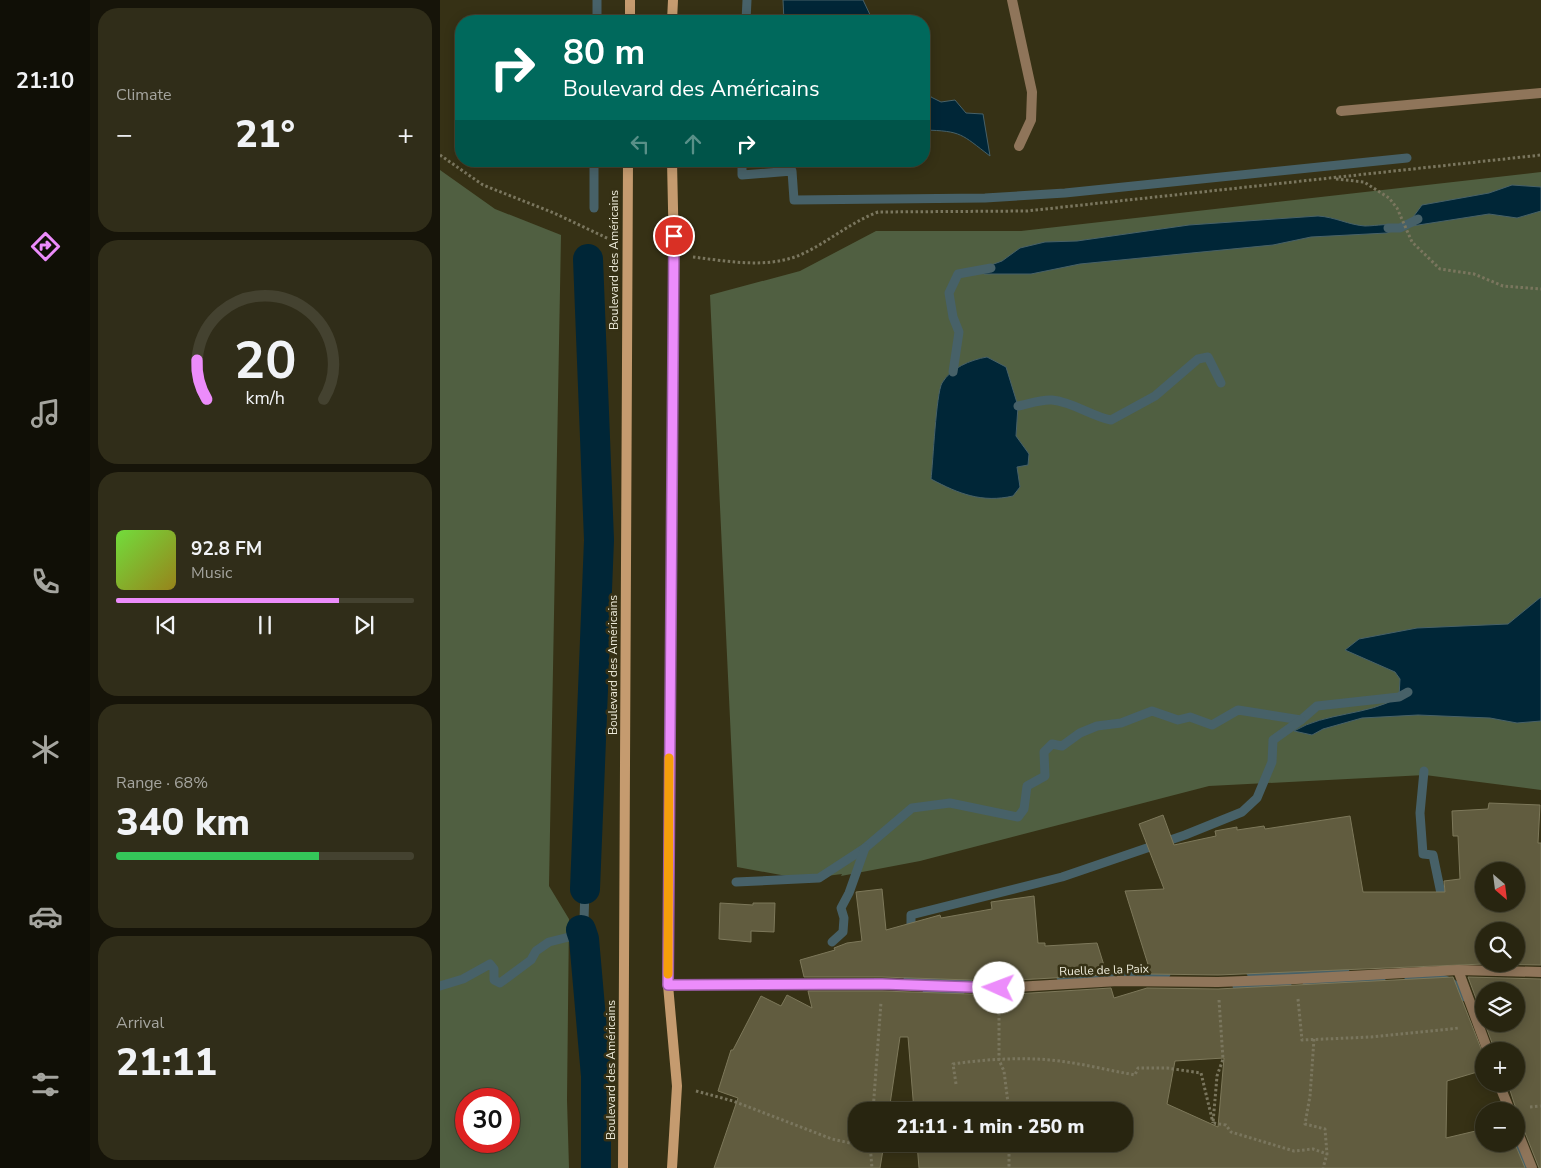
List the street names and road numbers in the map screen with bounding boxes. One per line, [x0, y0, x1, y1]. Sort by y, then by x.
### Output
street label: Boulevard des Américains [606, 190, 622, 330]
street label: Boulevard des Américains [605, 595, 621, 735]
street label: Ruelle de la Paix [1059, 960, 1150, 980]
street label: Boulevard des Américains [603, 1000, 619, 1140]

